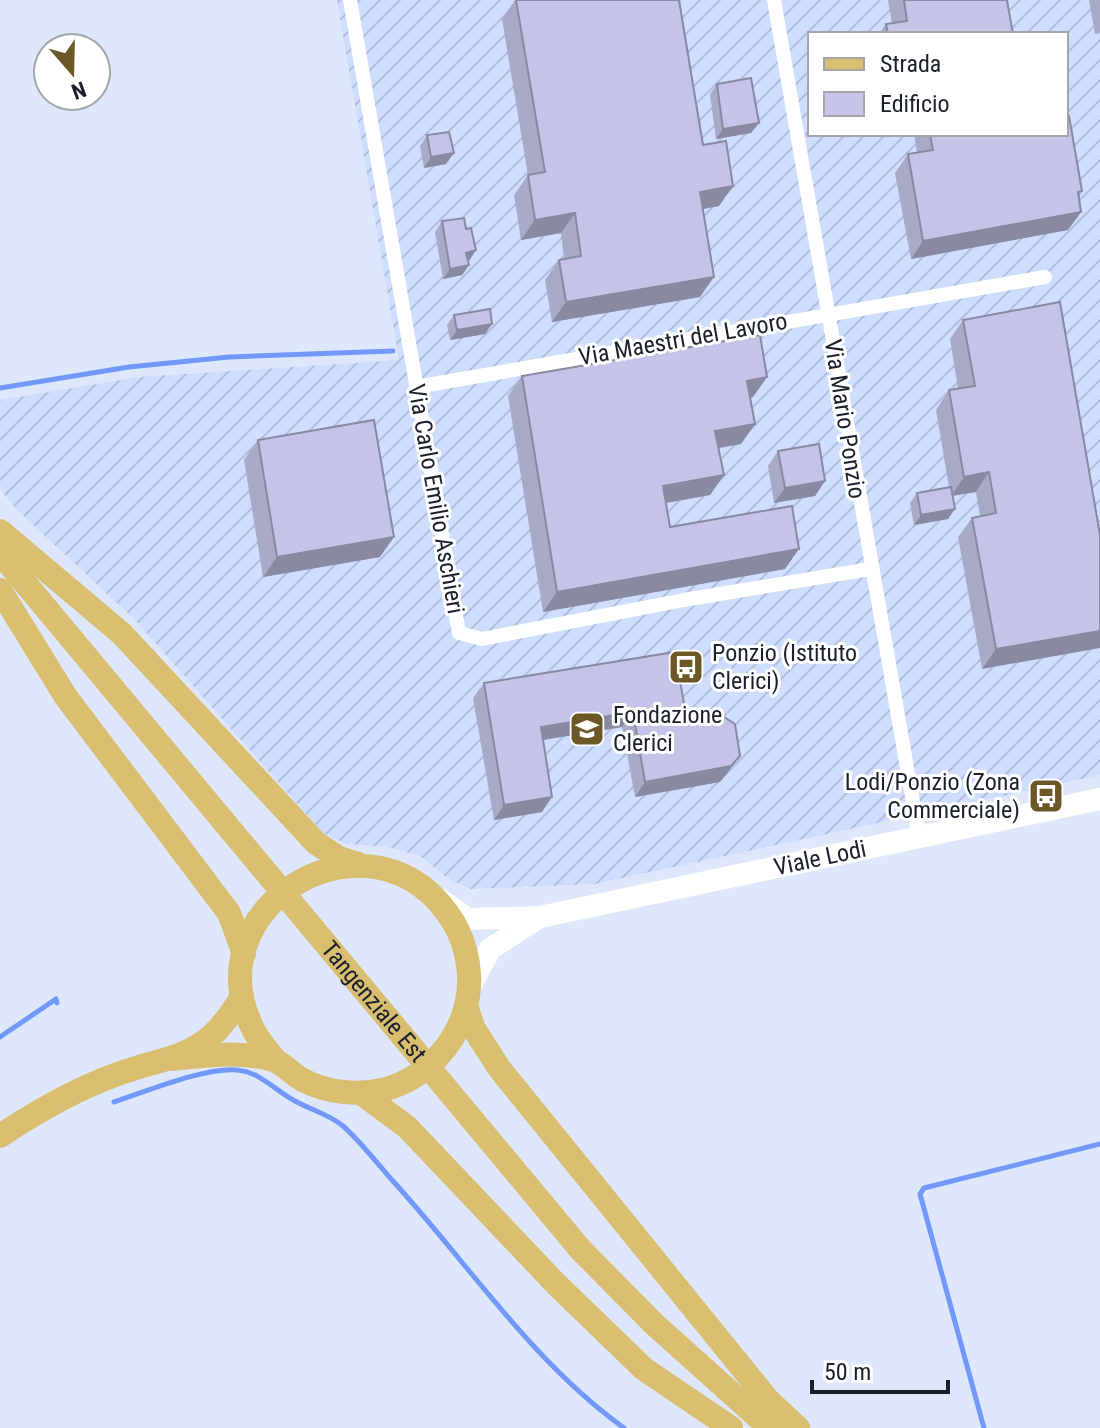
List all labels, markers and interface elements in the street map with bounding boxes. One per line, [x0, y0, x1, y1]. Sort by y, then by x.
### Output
north arrow [32, 32, 112, 112]
legend [808, 32, 1068, 136]
text: Strada [880, 50, 941, 78]
text: N [68, 76, 89, 104]
text: Edificio [880, 90, 950, 118]
street label: Via Maestri del Lavoro [576, 307, 790, 371]
street label: Via Mario Ponzio [819, 337, 871, 501]
street label: Via Carlo Emilio Aschieri [402, 382, 470, 616]
place label: Ponzio (Istituto Clerici) [712, 639, 857, 695]
bus stop icon: Ponzio (Istituto Clerici) [667, 648, 705, 686]
place label: Fondazione Clerici [613, 701, 722, 757]
school or university icon: Fondazione Clerici [568, 710, 606, 748]
place label: Lodi/Ponzio (Zona Commerciale) [845, 768, 1020, 824]
bus stop icon: Lodi/Ponzio (Zona Commerciale) [1027, 777, 1065, 815]
street label: Viale Lodi [771, 835, 869, 881]
street label: Tangenziale Est [315, 936, 432, 1068]
scale bar [812, 1344, 948, 1394]
text: 50 m [824, 1358, 871, 1386]

